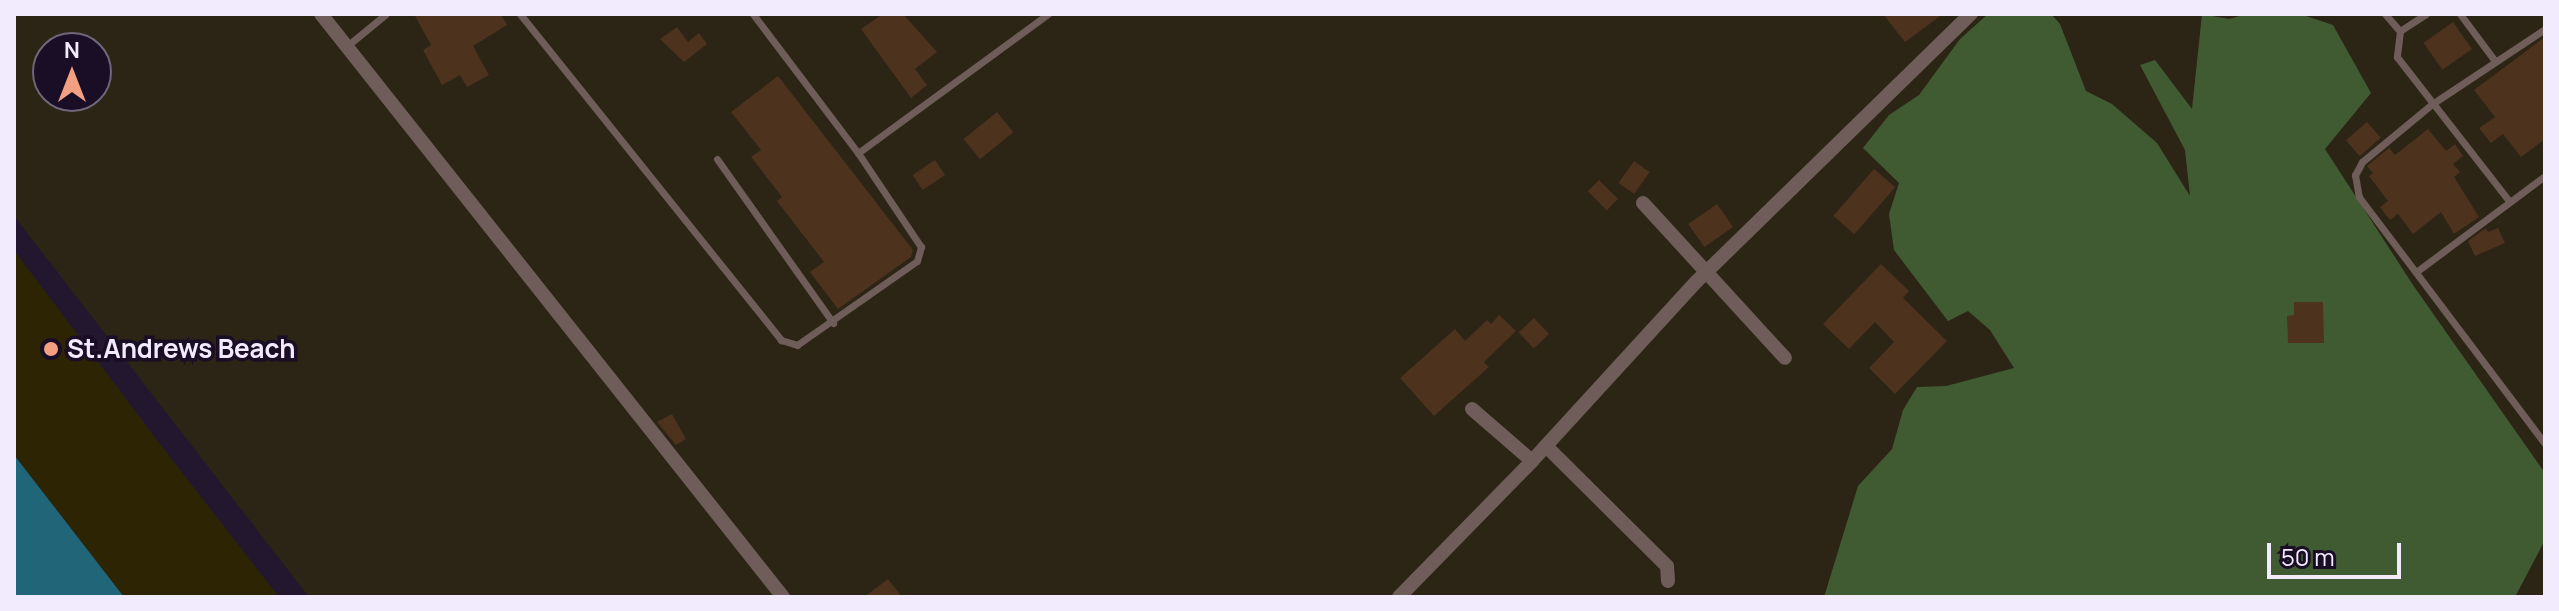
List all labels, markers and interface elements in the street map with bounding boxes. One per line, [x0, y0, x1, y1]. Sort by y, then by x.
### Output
north arrow [32, 32, 112, 112]
text: N [64, 35, 80, 65]
place label: St.Andrews Beach [67, 333, 296, 365]
marker: St.Andrews Beach [42, 340, 60, 358]
scale bar [2271, 527, 2405, 577]
text: 50 m [2281, 540, 2335, 573]

